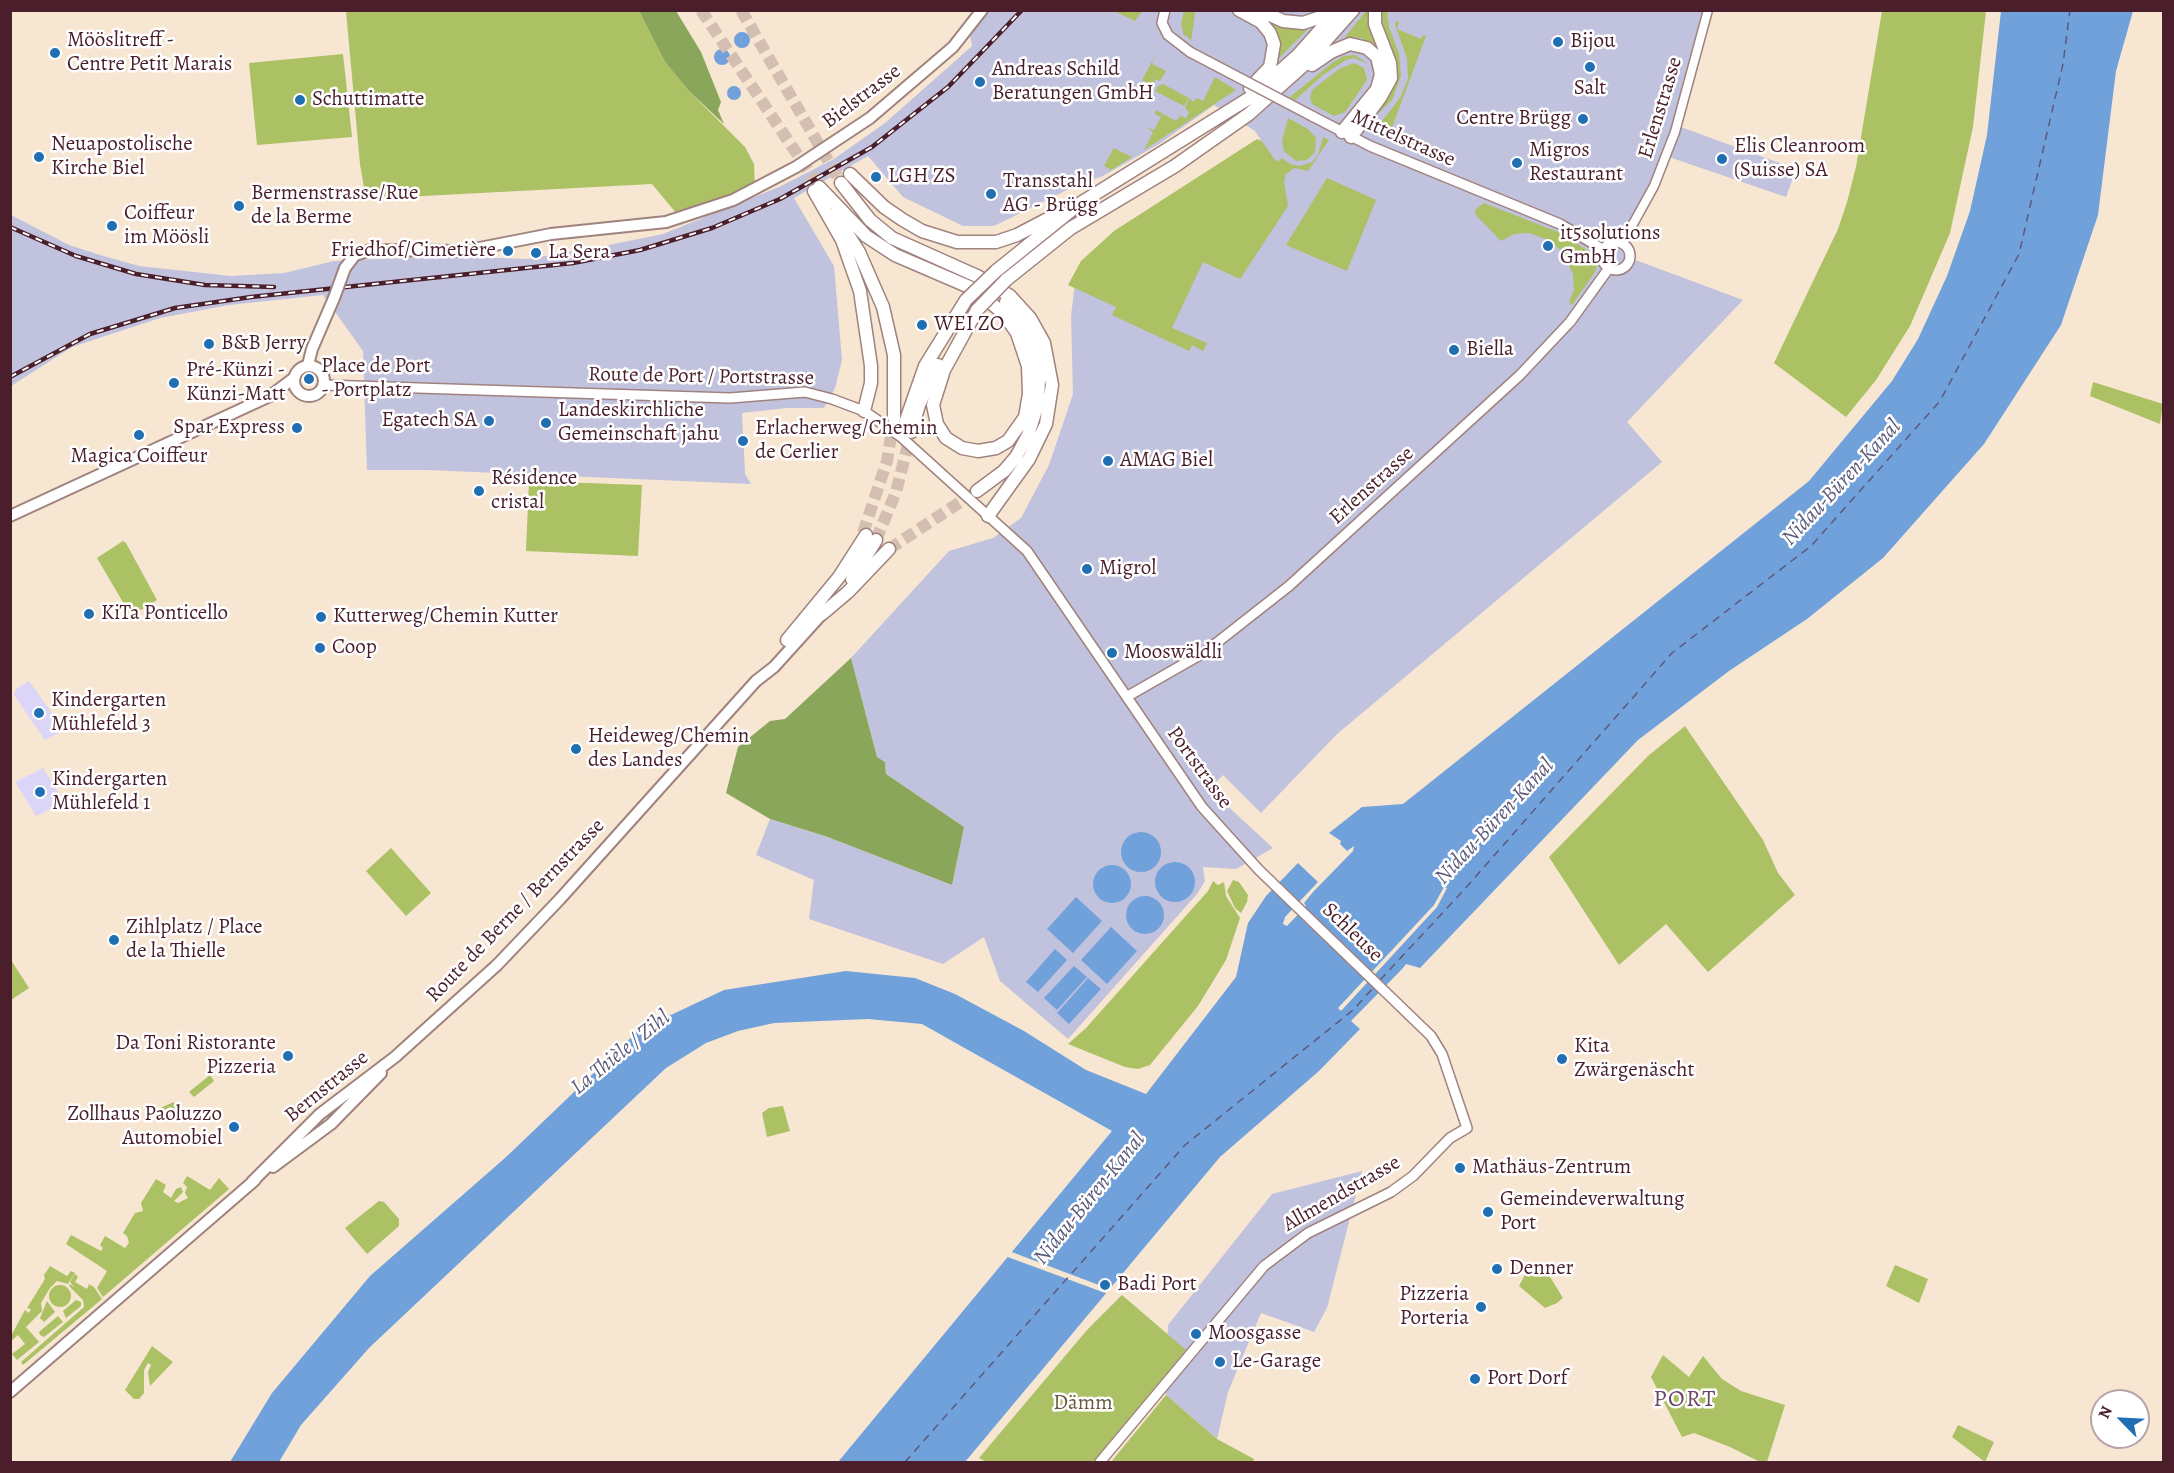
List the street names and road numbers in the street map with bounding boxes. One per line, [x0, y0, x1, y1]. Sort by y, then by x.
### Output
street label: Erlenstrasse [1634, 54, 1688, 162]
street label: Bielstrasse [818, 59, 906, 135]
street label: Mittelstrasse [1347, 105, 1459, 173]
street label: Route de Port / Portstrasse [588, 362, 814, 392]
street label: Erlenstrasse [1324, 441, 1420, 531]
street label: Portstrasse [1161, 722, 1237, 814]
street label: Route de Berne / Bernstrasse [422, 814, 610, 1008]
street label: Schleuse [1316, 898, 1388, 968]
street label: Bernstrasse [280, 1046, 374, 1128]
street label: Allmendstrasse [1279, 1150, 1405, 1238]

